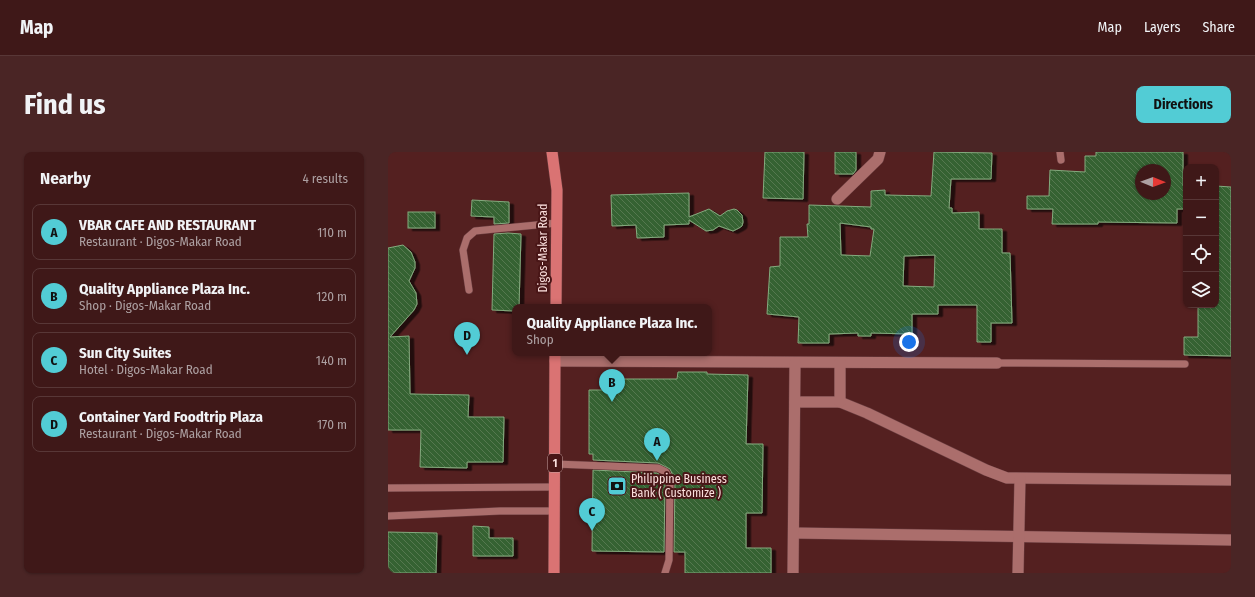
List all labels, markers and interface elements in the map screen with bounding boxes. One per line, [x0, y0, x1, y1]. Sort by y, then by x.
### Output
text: Map [20, 16, 53, 39]
text: Map [1098, 19, 1122, 36]
text: Layers [1144, 19, 1180, 36]
text: Share [1202, 19, 1235, 36]
button: Directions [1136, 86, 1231, 123]
text: Find us [24, 88, 106, 121]
north arrow [1135, 164, 1171, 200]
map controls [1183, 164, 1219, 308]
button: + [1183, 164, 1219, 200]
text: Nearby [40, 168, 91, 189]
text: 4 results [302, 171, 348, 186]
button: − [1183, 200, 1219, 236]
street label: Digos-Makar Road [536, 204, 550, 292]
text: VBAR CAFE AND RESTAURANT [79, 216, 256, 234]
text: A [50, 225, 58, 240]
text: 110 m [317, 225, 347, 240]
text: Restaurant · Digos-Makar Road [79, 234, 242, 249]
button: locate [1183, 236, 1219, 272]
button: layers [1183, 272, 1219, 308]
text: Quality Appliance Plaza Inc. [79, 280, 250, 298]
text: B [50, 289, 58, 304]
text: 120 m [316, 289, 347, 304]
text: Shop · Digos-Makar Road [79, 298, 211, 313]
popup [512, 304, 712, 356]
text: Quality Appliance Plaza Inc. [527, 314, 697, 332]
pin: D [454, 322, 480, 355]
text: Shop [527, 332, 554, 347]
your location [899, 332, 919, 352]
text: Sun City Suites [79, 344, 171, 362]
text: C [51, 353, 57, 368]
text: 140 m [316, 353, 347, 368]
text: Hotel · Digos-Makar Road [79, 362, 213, 377]
pin: B [599, 369, 625, 402]
text: Container Yard Foodtrip Plaza [79, 408, 263, 426]
text: D [50, 417, 58, 432]
text: 170 m [317, 417, 347, 432]
text: Restaurant · Digos-Makar Road [79, 426, 242, 441]
pin: A [644, 428, 670, 461]
road number: 1 [548, 454, 562, 472]
place label: Philippine Business Bank ( Customize ) [631, 472, 727, 500]
bank icon: Philippine Business Bank ( Customize ) [606, 475, 628, 497]
pin: C [579, 498, 605, 531]

